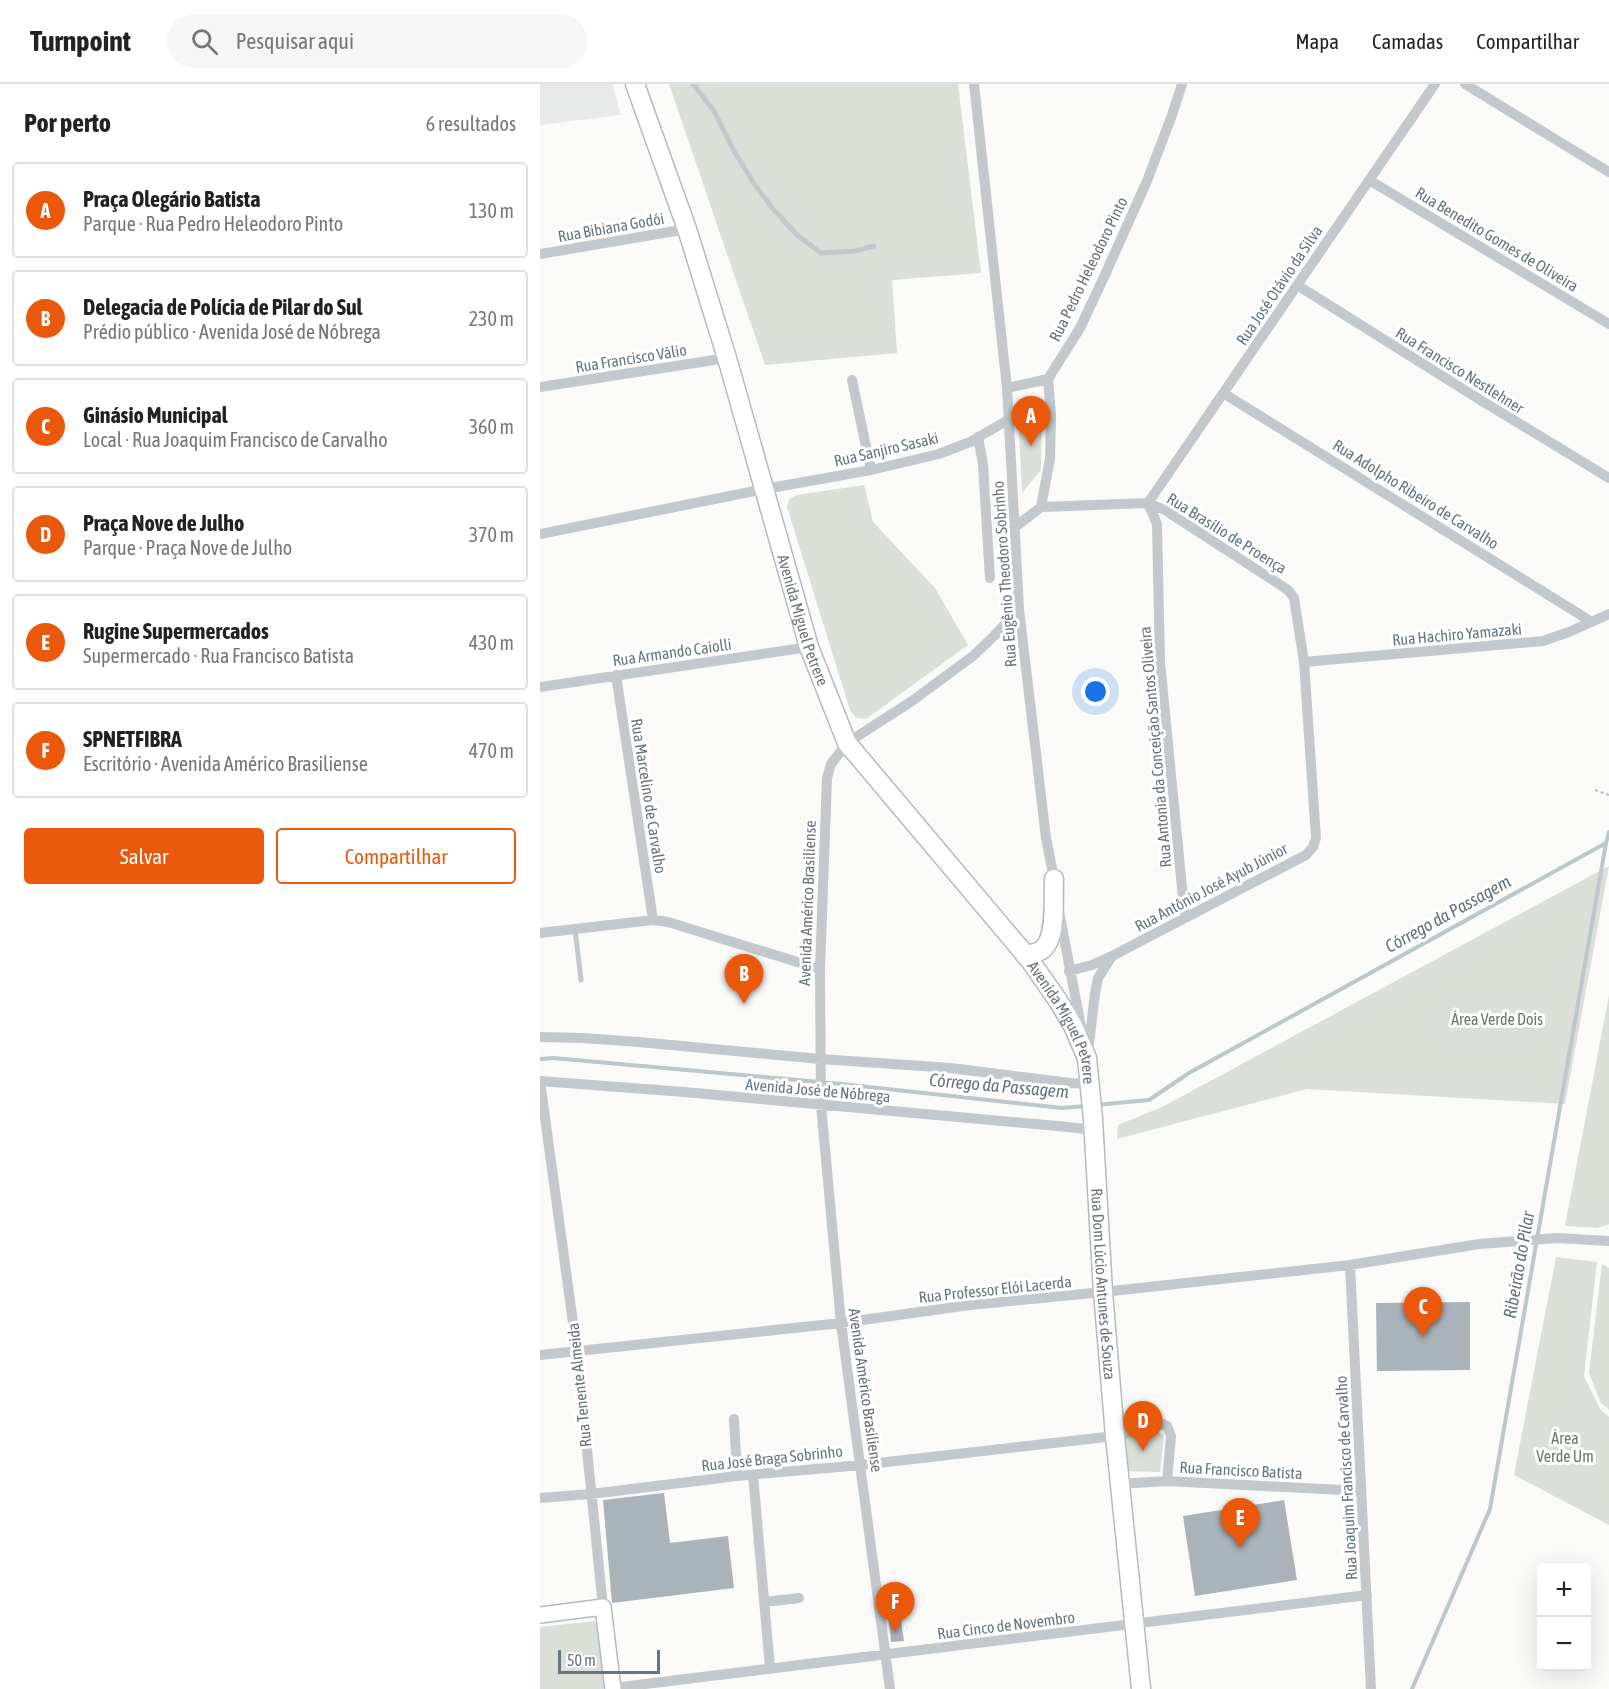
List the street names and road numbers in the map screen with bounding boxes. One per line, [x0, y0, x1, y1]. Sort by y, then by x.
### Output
street label: Rua Benedito Gomes de Oliveira [1412, 183, 1582, 295]
street label: Rua Pedro Heleodoro Pinto [1045, 194, 1131, 344]
street label: Rua Bibiana Godói [556, 209, 666, 245]
street label: Rua José Otávio da Silva [1232, 222, 1326, 348]
street label: Rua Francisco Nestlehner [1393, 323, 1528, 417]
street label: Rua Francisco Válio [574, 340, 688, 376]
street label: Rua Sanjiro Sasaki [832, 428, 940, 471]
street label: Rua Adolpho Ribeiro de Carvalho [1329, 435, 1502, 553]
street label: Rua Eugênio Theodoro Sobrinho [989, 480, 1020, 668]
street label: Rua Brasílio de Proença [1164, 489, 1290, 578]
street label: Avenida Miguel Petrere [774, 552, 832, 688]
street label: Rua Hachiro Yamazaki [1392, 619, 1522, 649]
street label: Rua Antonia da Conceição Santos Oliveira [1135, 626, 1176, 868]
street label: Rua Armando Caiolli [611, 635, 733, 669]
street label: Rua Marcelino de Carvalho [628, 717, 670, 875]
street label: Avenida Américo Brasiliense [795, 820, 819, 986]
street label: Rua Antônio José Ayub Júnior [1132, 839, 1291, 936]
street label: Avenida Miguel Petrere [1024, 958, 1098, 1085]
street label: Avenida José de Nóbrega [745, 1075, 891, 1106]
street label: Rua Dom Lúcio Antunes de Souza [1088, 1188, 1119, 1381]
street label: Rua Professor Elói Lacerda [918, 1272, 1072, 1306]
street label: Avenida Américo Brasiliense [846, 1307, 886, 1473]
street label: Rua Tenente Almeida [564, 1322, 594, 1448]
street label: Rua Joaquim Francisco de Carvalho [1332, 1375, 1361, 1581]
street label: Rua José Braga Sobrinho [700, 1442, 844, 1475]
street label: Rua Francisco Batista [1179, 1458, 1303, 1482]
street label: Rua Cinco de Novembro [936, 1608, 1076, 1642]

